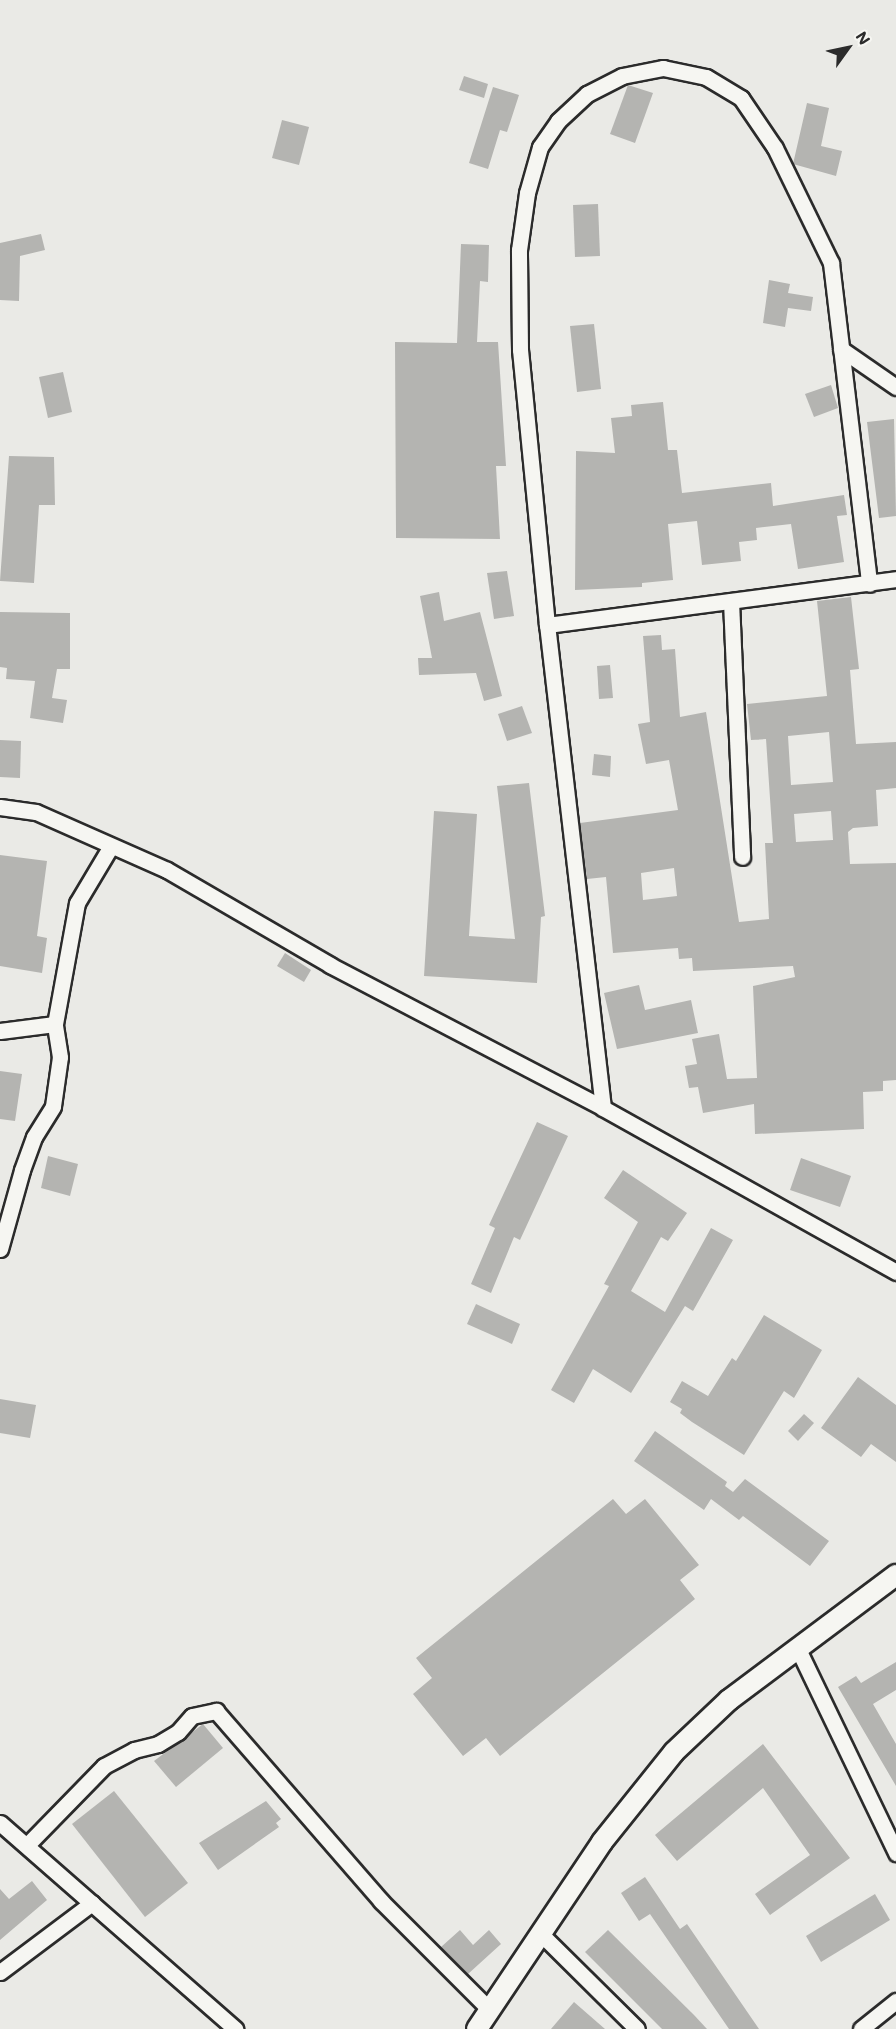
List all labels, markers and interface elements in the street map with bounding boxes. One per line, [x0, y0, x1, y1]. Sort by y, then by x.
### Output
north arrow [818, 18, 878, 78]
text: N [851, 27, 876, 49]

